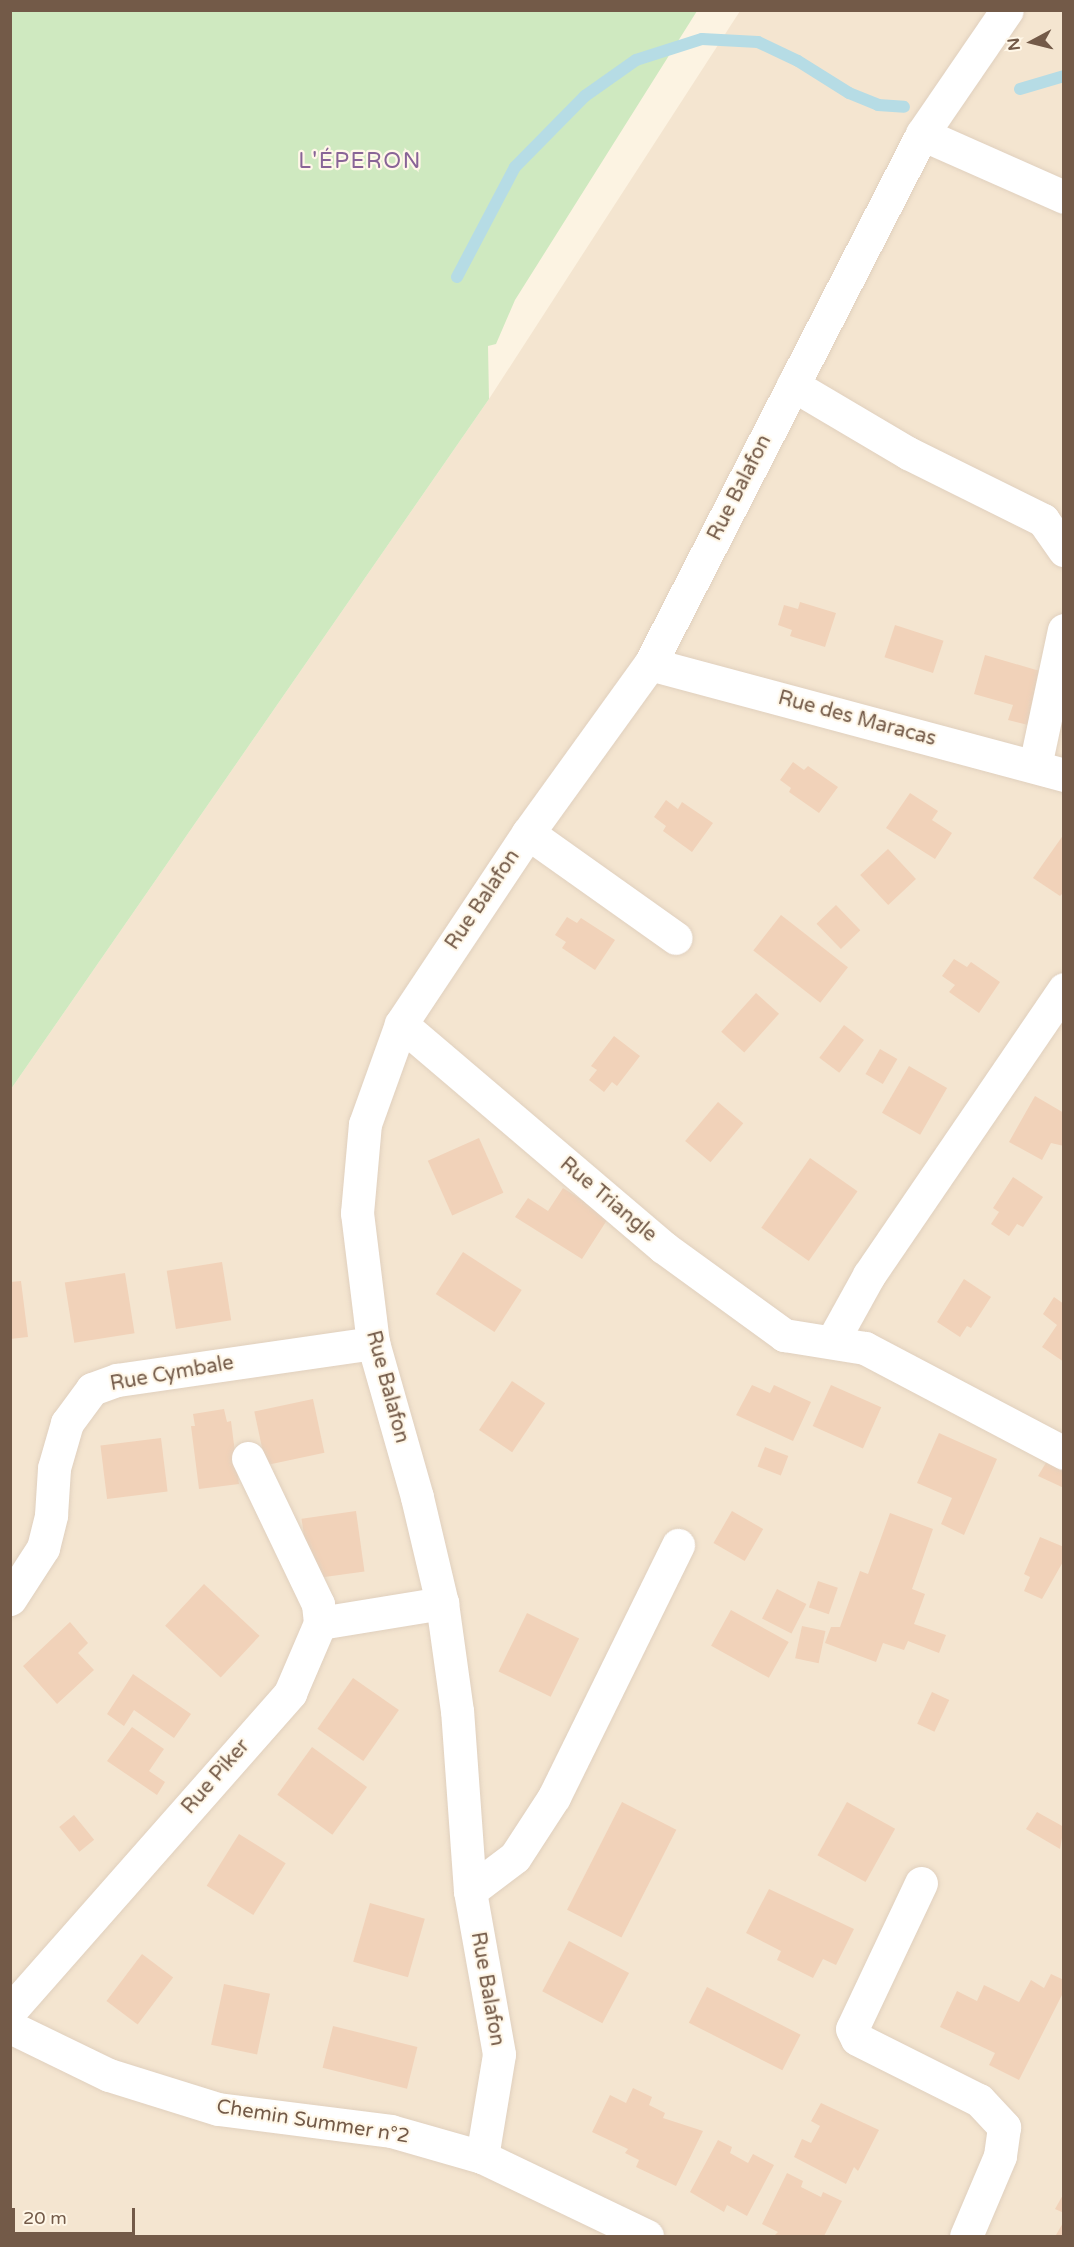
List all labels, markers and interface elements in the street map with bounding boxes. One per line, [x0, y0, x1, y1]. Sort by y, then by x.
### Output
north arrow [1002, 12, 1062, 72]
text: N [1003, 37, 1025, 52]
district label: L'ÉPERON [298, 149, 422, 175]
street label: Rue Balafon [703, 431, 777, 545]
street label: Rue des Maracas [775, 686, 939, 752]
street label: Rue Balafon [441, 845, 525, 955]
street label: Rue Triangle [555, 1153, 661, 1247]
street label: Rue Balafon [360, 1328, 414, 1446]
street label: Rue Cymbale [108, 1351, 236, 1397]
street label: Rue Piker [177, 1735, 255, 1819]
street label: Rue Balafon [465, 1930, 509, 2048]
street label: Chemin Summer n°2 [215, 2095, 411, 2149]
scale bar [15, 2196, 138, 2234]
text: 20 m [23, 2207, 67, 2229]

